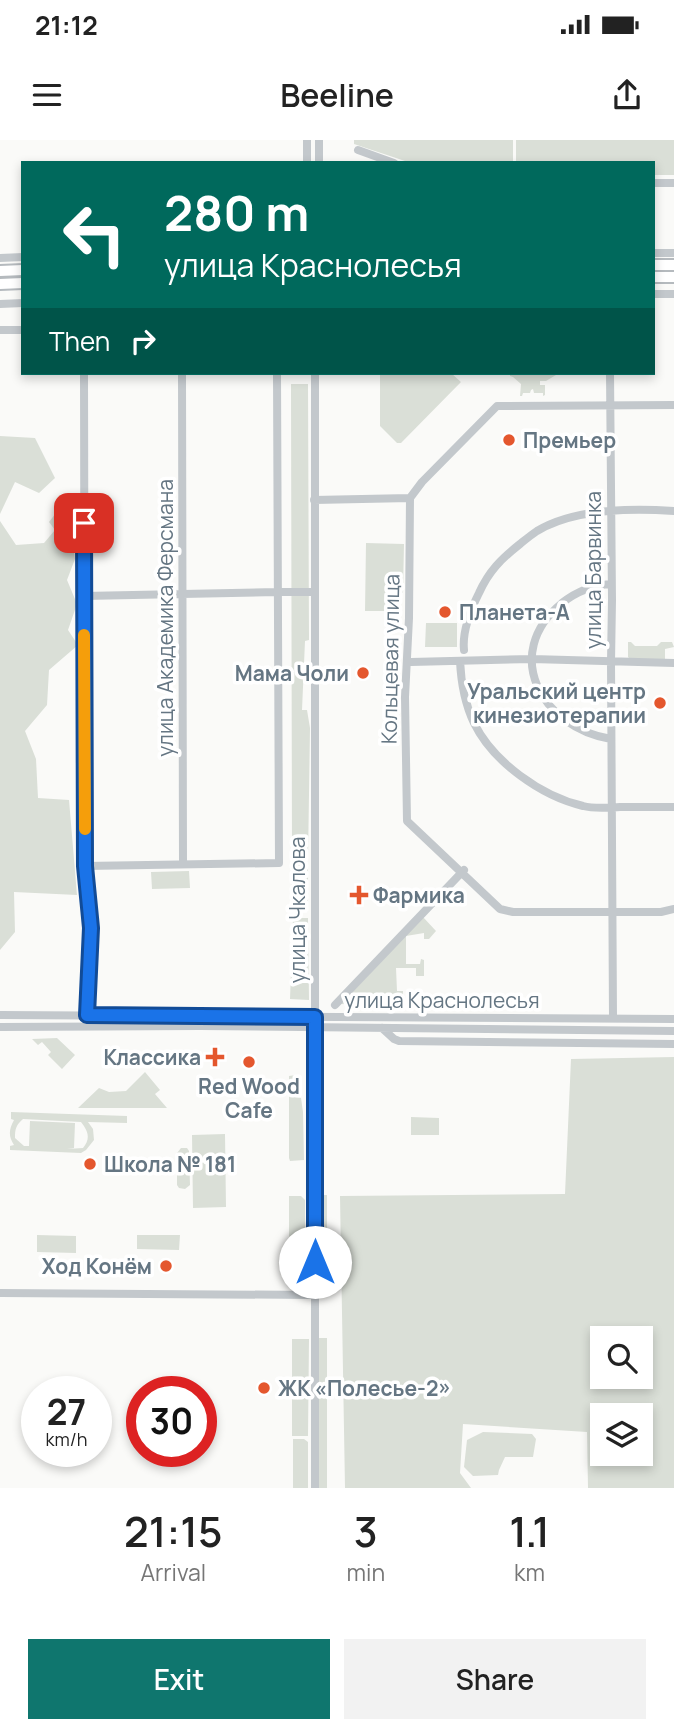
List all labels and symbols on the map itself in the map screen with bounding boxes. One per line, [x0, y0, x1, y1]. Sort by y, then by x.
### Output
place label: Премьер [523, 426, 616, 454]
marker: Премьер [501, 432, 517, 448]
street label: улица Академика Ферсмана [151, 479, 179, 757]
street label: улица Барвинка [579, 491, 607, 649]
pin [54, 493, 114, 553]
street label: Кольцевая улица [375, 574, 405, 744]
place label: Планета-А [459, 598, 570, 626]
marker: Планета-А [437, 604, 453, 620]
place label: Мама Чоли [235, 659, 349, 687]
marker: Мама Чоли [355, 665, 371, 681]
place label: Уральский центр кинезиотерапии [467, 677, 646, 729]
marker: Уральский центр кинезиотерапии [652, 695, 668, 711]
street label: улица Чкалова [283, 837, 311, 983]
place label: Фармика [373, 881, 465, 909]
marker: Фармика [351, 887, 367, 903]
street label: улица Краснолесья [344, 986, 540, 1014]
place label: Классика [103, 1043, 201, 1071]
marker: Классика [207, 1049, 223, 1065]
marker: Red Wood Cafe [241, 1054, 257, 1070]
place label: Red Wood Cafe [198, 1072, 300, 1124]
place label: Школа № 181 [104, 1150, 236, 1178]
marker: Школа № 181 [82, 1156, 98, 1172]
position arrow [278, 1225, 352, 1299]
place label: Ход Конём [42, 1252, 152, 1280]
marker: Ход Конём [158, 1258, 174, 1274]
place label: ЖК «Полесье-2» [278, 1374, 451, 1402]
speed limit sign: 30 [126, 1376, 217, 1467]
marker: ЖК «Полесье-2» [256, 1380, 272, 1396]

